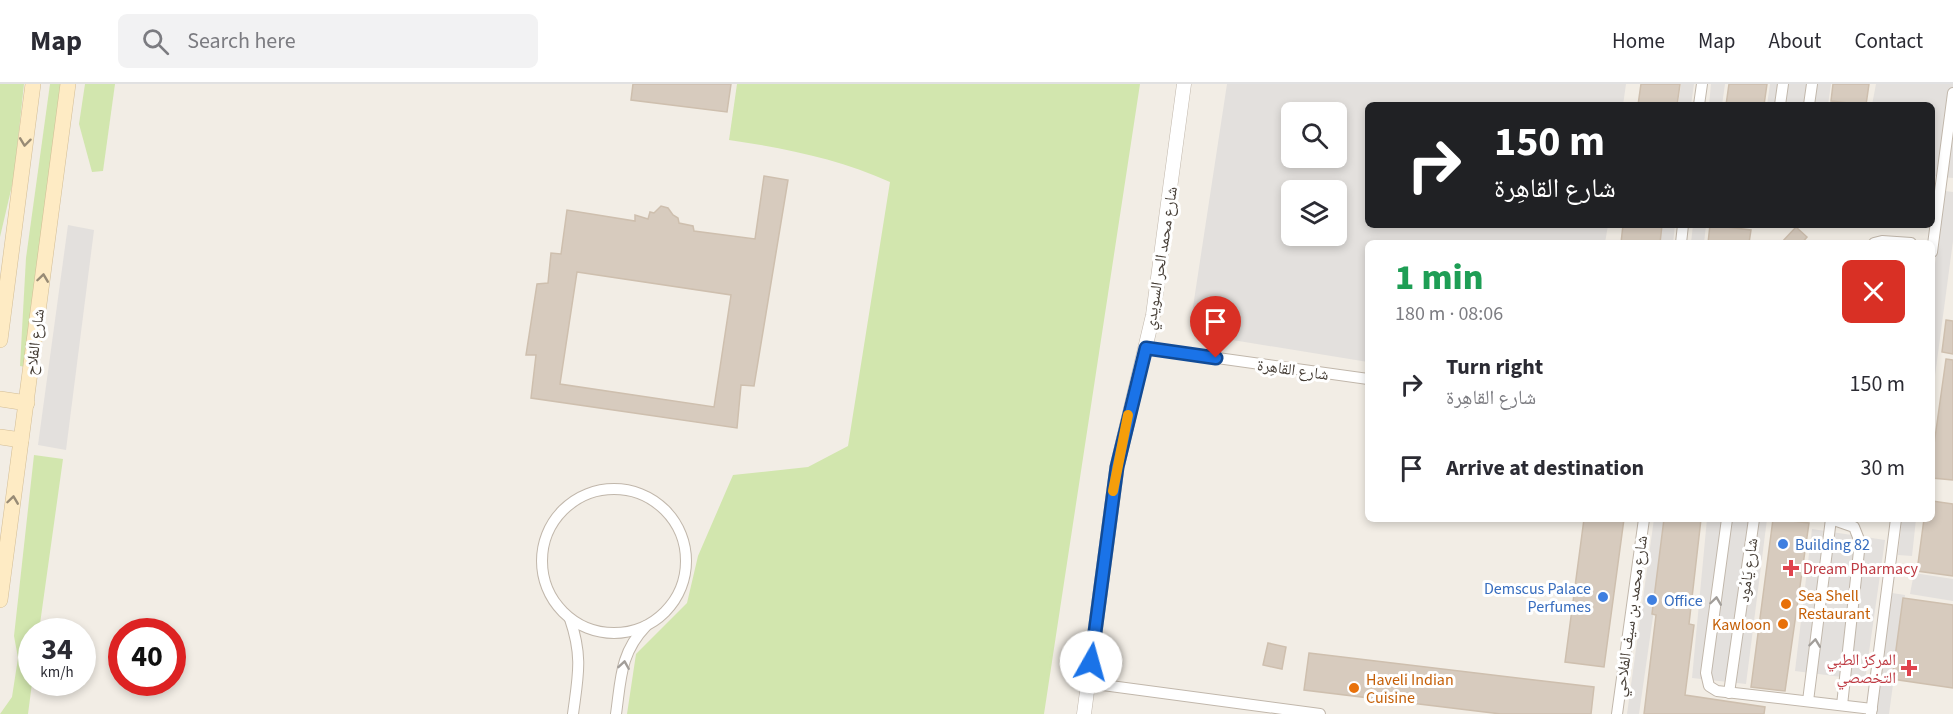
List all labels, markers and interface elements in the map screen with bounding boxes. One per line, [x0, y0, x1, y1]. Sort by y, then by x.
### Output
search box [118, 14, 538, 68]
text: Map [30, 21, 82, 61]
icon: search [139, 25, 172, 58]
text: Search here [187, 25, 296, 57]
text: Home [1612, 26, 1665, 56]
text: Map [1698, 26, 1736, 56]
text: About [1769, 26, 1821, 56]
text: Contact [1854, 26, 1923, 56]
map controls [1281, 102, 1347, 246]
button: search [1281, 102, 1347, 168]
text: 150 m [1494, 112, 1605, 172]
icon: right [1395, 126, 1473, 204]
one-way arrow [20, 137, 32, 147]
text: شارع القاهِرة [1494, 169, 1616, 208]
button: layers [1281, 180, 1347, 246]
street label: شارع محمد الحر السويدي [1139, 185, 1184, 332]
text: 1 min [1395, 252, 1483, 303]
button: close [1842, 260, 1905, 323]
one-way arrow [36, 273, 48, 283]
pin [1190, 296, 1241, 358]
text: 180 m · 08:06 [1395, 300, 1503, 328]
icon: arrive [1199, 305, 1232, 338]
street label: شارع الفلاح [20, 308, 50, 377]
text: Turn right [1446, 351, 1543, 383]
street label: شارع القاهِرة [1256, 354, 1330, 386]
icon: right [1395, 368, 1428, 401]
text: 150 m [1850, 368, 1905, 400]
text: شارع القاهِرة [1446, 384, 1536, 412]
icon: arrive [1395, 452, 1428, 485]
text: Arrive at destination [1446, 452, 1644, 484]
text: 30 m [1860, 452, 1905, 484]
one-way arrow [7, 496, 19, 505]
street label: شارع محمد بن سيف الفلاحي [1609, 534, 1654, 698]
place label: Building 82 [1795, 534, 1870, 556]
street label: شارع يَامُود [1733, 537, 1763, 604]
marker: Building 82 [1776, 537, 1790, 551]
place label: Dream Pharmacy [1803, 558, 1919, 580]
marker: Dream Pharmacy [1784, 561, 1798, 575]
place label: Demscus Palace Perfumes [1484, 578, 1591, 618]
place label: Sea Shell Restaurant [1798, 585, 1871, 625]
marker: Demscus Palace Perfumes [1596, 590, 1610, 604]
place label: Office [1664, 590, 1703, 612]
marker: Office [1645, 593, 1659, 607]
one-way arrow [1709, 596, 1721, 606]
marker: Sea Shell Restaurant [1779, 597, 1793, 611]
place label: Kawloon [1712, 614, 1771, 636]
marker: Kawloon [1776, 617, 1790, 631]
speed limit sign: 40 [108, 618, 186, 696]
text: 34 [41, 628, 73, 671]
position arrow [1059, 630, 1123, 694]
one-way arrow [1809, 639, 1821, 648]
place label: المركز الطبي التخصصي [1826, 649, 1896, 690]
marker: المركز الطبي التخصصي [1900, 659, 1918, 677]
one-way arrow [617, 661, 629, 670]
text: km/h [40, 662, 74, 683]
place label: Haveli Indian Cuisine [1366, 669, 1454, 709]
marker: Haveli Indian Cuisine [1347, 681, 1361, 695]

